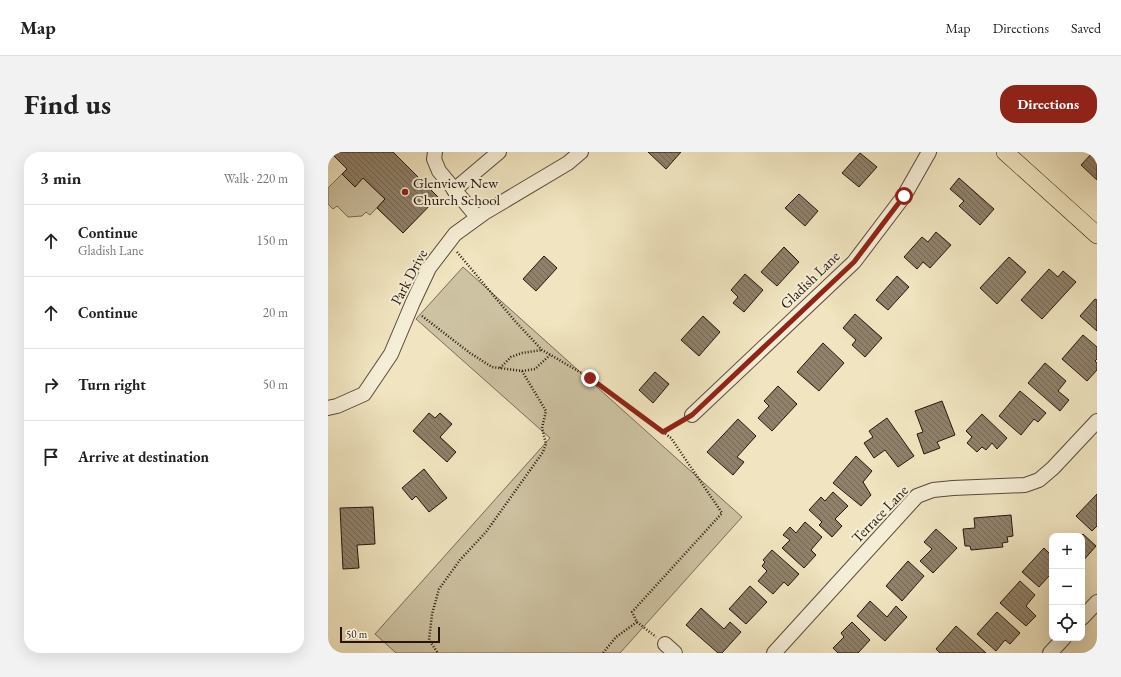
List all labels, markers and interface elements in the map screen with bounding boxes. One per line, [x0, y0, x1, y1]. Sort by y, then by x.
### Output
text: Map [20, 15, 56, 40]
text: Map [945, 19, 971, 37]
text: Directions [993, 19, 1049, 37]
text: Saved [1071, 19, 1101, 37]
button: Directions [1000, 85, 1097, 123]
text: Find us [24, 86, 111, 122]
text: 3 min [40, 167, 81, 189]
text: Walk · 220 m [224, 170, 288, 187]
place label: Glenview New Church School [413, 173, 501, 209]
marker: Glenview New Church School [400, 187, 410, 197]
route start [895, 187, 913, 205]
text: Continue [78, 223, 138, 242]
icon: ahead [40, 230, 62, 252]
text: 150 m [257, 232, 288, 249]
text: Gladish Lane [78, 242, 144, 259]
street label: Park Drive [386, 245, 431, 308]
street label: Gladish Lane [776, 246, 844, 313]
icon: ahead [40, 302, 62, 324]
text: Continue [78, 303, 138, 322]
text: 20 m [263, 304, 288, 321]
route end [581, 369, 599, 387]
icon: right [40, 374, 62, 396]
text: Turn right [78, 375, 146, 394]
text: 50 m [263, 376, 288, 393]
icon: arrive [40, 446, 62, 468]
text: Arrive at destination [78, 447, 209, 466]
street label: Terrace Lane [847, 481, 912, 547]
map controls [1049, 533, 1085, 641]
button: + [1049, 533, 1085, 569]
button: − [1049, 569, 1085, 605]
button: locate [1049, 605, 1085, 641]
scale bar [340, 625, 440, 644]
text: 50 m [346, 627, 367, 641]

